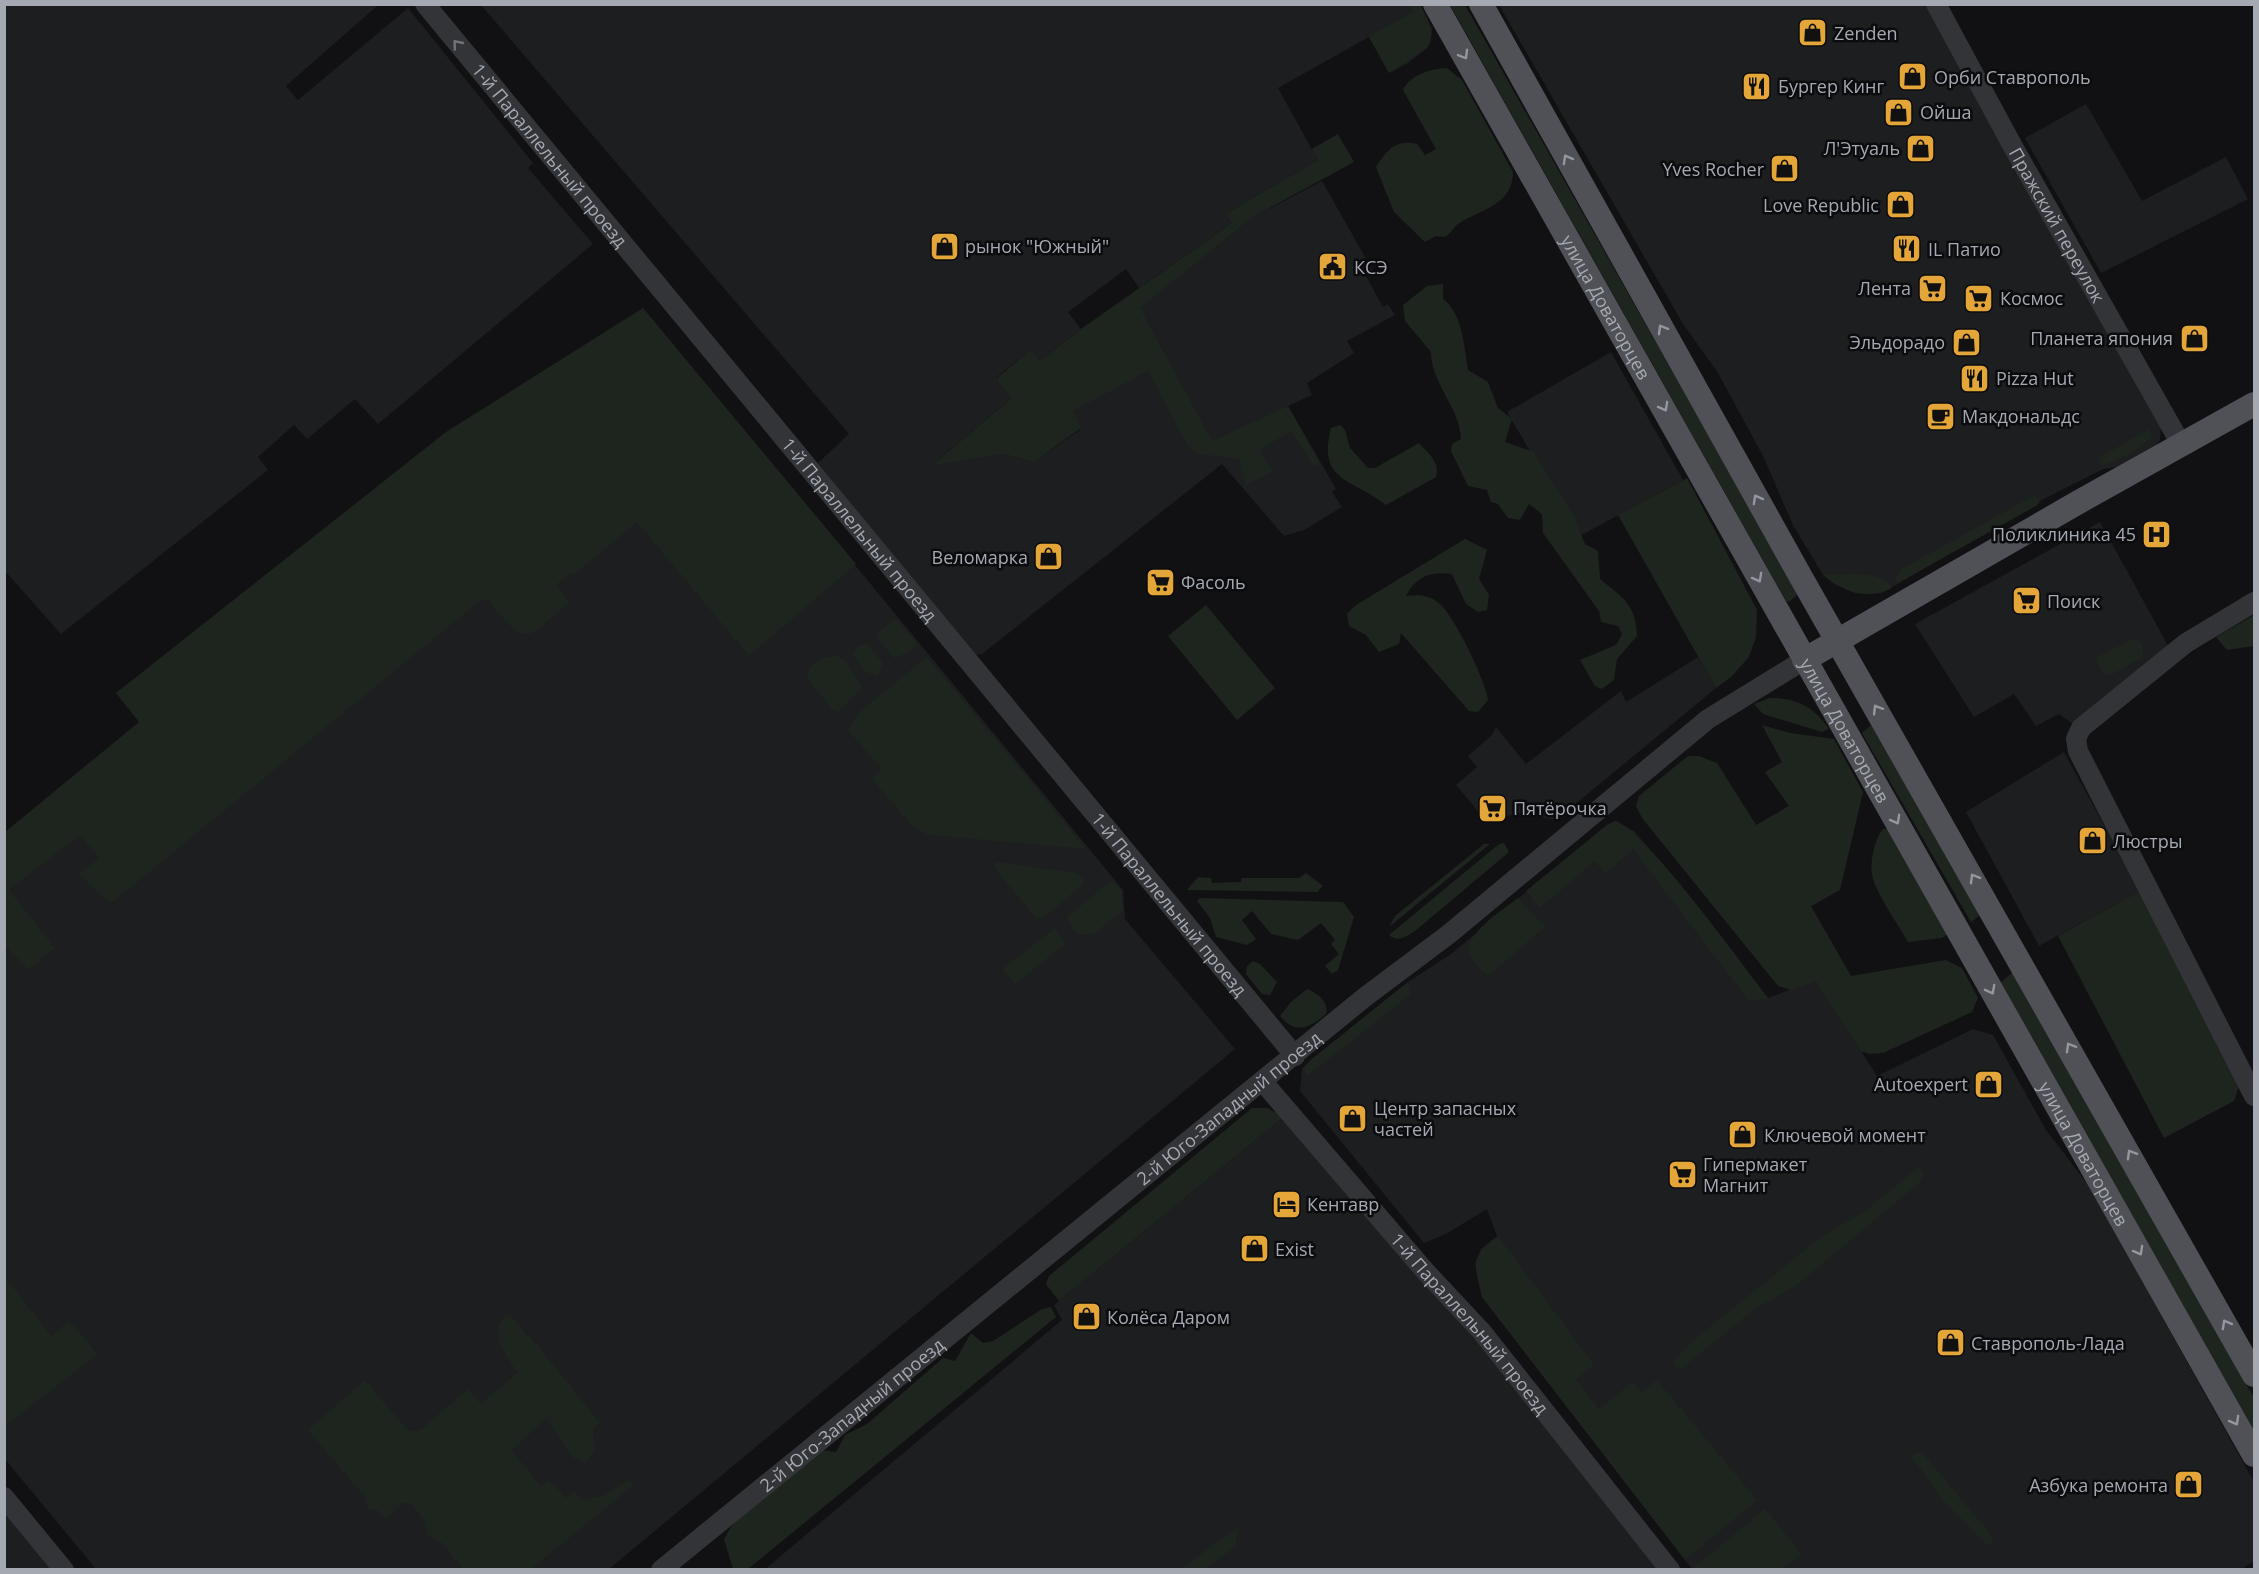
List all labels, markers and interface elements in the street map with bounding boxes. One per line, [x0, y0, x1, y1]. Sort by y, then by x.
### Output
shop icon: Zenden [1797, 17, 1829, 49]
place label: Zenden [1834, 21, 1898, 45]
one-way arrow [454, 39, 465, 50]
one-way arrow [1457, 49, 1468, 59]
street label: 1-й Параллельный проезд [467, 58, 633, 252]
shop icon: Орби Ставрополь [1897, 61, 1929, 93]
place label: Орби Ставрополь [1934, 65, 2091, 89]
restaurant icon: Бургер Кинг [1741, 70, 1773, 102]
place label: Бургер Кинг [1778, 74, 1884, 98]
shop icon: Ойша [1883, 96, 1915, 128]
place label: Ойша [1920, 100, 1971, 124]
shop icon: Л'Этуаль [1905, 132, 1937, 164]
place label: Л'Этуаль [1824, 136, 1900, 160]
street label: Пражский переулок [2004, 143, 2111, 307]
shop icon: Yves Rocher [1769, 153, 1801, 185]
one-way arrow [1562, 154, 1574, 165]
place label: Yves Rocher [1663, 157, 1765, 181]
shop icon: Love Republic [1884, 189, 1916, 221]
place label: Love Republic [1763, 193, 1879, 217]
shop icon: рынок "Южный" [928, 230, 960, 262]
street label: улица Доваторцев [1556, 230, 1656, 384]
restaurant icon: IL Патио [1891, 233, 1923, 265]
place label: рынок "Южный" [965, 234, 1109, 258]
place label: IL Патио [1928, 237, 2001, 261]
public building icon: КСЭ [1317, 251, 1349, 283]
place label: КСЭ [1354, 255, 1388, 279]
supermarket icon: Лента [1916, 272, 1948, 304]
place label: Лента [1858, 276, 1911, 300]
supermarket icon: Космос [1963, 282, 1995, 314]
place label: Космос [2000, 286, 2063, 310]
shop icon: Планета япония [2178, 322, 2210, 354]
one-way arrow [1658, 324, 1669, 335]
shop icon: Эльдорадо [1950, 326, 1982, 358]
place label: Планета япония [2030, 326, 2173, 350]
place label: Эльдорадо [1849, 330, 1945, 354]
restaurant icon: Pizza Hut [1959, 362, 1991, 394]
place label: Pizza Hut [1996, 366, 2074, 390]
cafe icon: Макдональдс [1925, 400, 1957, 432]
one-way arrow [1657, 401, 1668, 412]
place label: Макдональдс [1962, 404, 2080, 428]
street label: 1-й Параллельный проезд [777, 433, 943, 626]
one-way arrow [1753, 494, 1765, 505]
hospital icon: Поликлиника 45 [2141, 518, 2173, 550]
place label: Поликлиника 45 [1992, 522, 2136, 546]
shop icon: Веломарка [1033, 541, 1065, 573]
place label: Веломарка [932, 545, 1028, 569]
supermarket icon: Фасоль [1144, 566, 1176, 598]
place label: Фасоль [1181, 570, 1246, 594]
one-way arrow [1751, 572, 1762, 583]
supermarket icon: Поиск [2010, 585, 2042, 617]
place label: Поиск [2047, 589, 2101, 613]
street label: улица Доваторцев [1795, 654, 1895, 807]
one-way arrow [1873, 705, 1884, 715]
supermarket icon: Пятёрочка [1476, 792, 1508, 824]
place label: Пятёрочка [1513, 796, 1607, 820]
street label: 1-й Параллельный проезд [1086, 807, 1252, 1001]
one-way arrow [1889, 814, 1900, 824]
shop icon: Люстры [2076, 825, 2108, 857]
place label: Люстры [2113, 829, 2183, 853]
one-way arrow [1969, 874, 1981, 884]
one-way arrow [1984, 984, 1995, 995]
street label: 2-й Юго-Западный проезд [1132, 1026, 1326, 1190]
one-way arrow [2066, 1043, 2077, 1053]
shop icon: Autoexpert [1973, 1068, 2005, 1100]
place label: Autoexpert [1874, 1072, 1968, 1096]
street label: улица Доваторцев [2033, 1077, 2134, 1230]
place label: Центр запасных частей [1374, 1096, 1517, 1141]
shop icon: Центр запасных частей [1337, 1102, 1369, 1134]
shop icon: Ключевой момент [1727, 1119, 1759, 1151]
place label: Ключевой момент [1764, 1123, 1926, 1147]
one-way arrow [2127, 1150, 2138, 1160]
place label: Гипермакет Магнит [1703, 1152, 1808, 1197]
supermarket icon: Гипермакет Магнит [1666, 1158, 1698, 1190]
hotel icon: Кентавр [1270, 1188, 1302, 1220]
place label: Кентавр [1307, 1192, 1379, 1216]
street label: 1-й Параллельный проезд [1385, 1228, 1554, 1419]
shop icon: Exist [1238, 1233, 1270, 1265]
place label: Exist [1275, 1237, 1314, 1261]
one-way arrow [2132, 1245, 2144, 1255]
shop icon: Колёса Даром [1070, 1301, 1102, 1333]
place label: Колёса Даром [1107, 1305, 1230, 1329]
one-way arrow [2222, 1320, 2233, 1330]
shop icon: Ставрополь-Лада [1934, 1327, 1966, 1359]
place label: Ставрополь-Лада [1971, 1331, 2125, 1355]
street label: 2-й Юго-Западный проезд [755, 1332, 949, 1497]
one-way arrow [2228, 1415, 2239, 1425]
shop icon: Азбука ремонта [2173, 1469, 2205, 1501]
place label: Азбука ремонта [2029, 1473, 2168, 1497]

